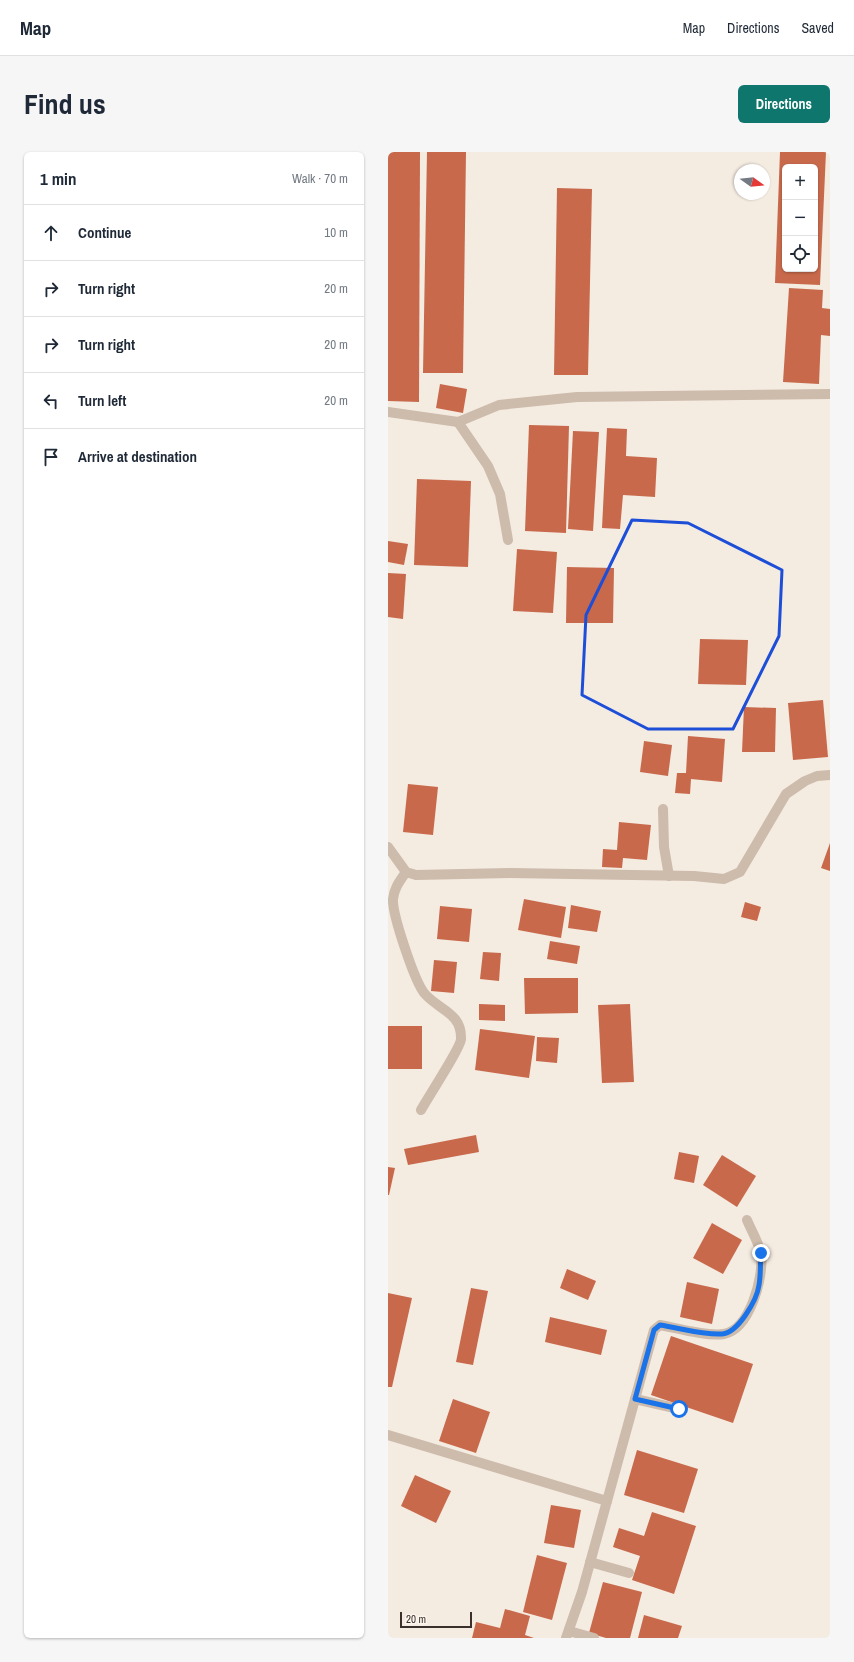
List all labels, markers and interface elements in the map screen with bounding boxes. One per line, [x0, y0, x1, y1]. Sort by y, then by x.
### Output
text: Map [20, 15, 51, 41]
text: Map [683, 19, 705, 37]
text: Directions [727, 19, 779, 37]
text: Saved [801, 19, 834, 37]
text: Find us [24, 85, 106, 123]
button: Directions [738, 85, 830, 123]
north arrow [734, 164, 770, 200]
map controls [782, 164, 818, 272]
button: + [782, 164, 818, 200]
text: 1 min [40, 167, 76, 190]
text: Walk · 70 m [292, 170, 348, 187]
button: − [782, 200, 818, 236]
icon: ahead [40, 222, 62, 244]
text: Continue [78, 222, 131, 243]
text: 10 m [324, 224, 348, 241]
button: locate [782, 236, 818, 272]
icon: right [40, 278, 62, 300]
text: Turn right [78, 278, 135, 299]
text: 20 m [324, 280, 348, 297]
icon: right [40, 334, 62, 356]
text: Turn right [78, 334, 135, 355]
text: 20 m [324, 336, 348, 353]
icon: left [40, 390, 62, 412]
text: Turn left [78, 390, 126, 411]
text: 20 m [324, 392, 348, 409]
icon: arrive [40, 446, 62, 468]
text: Arrive at destination [78, 446, 197, 467]
route end [752, 1244, 770, 1262]
route start [670, 1400, 688, 1418]
scale bar [400, 1610, 472, 1629]
text: 20 m [406, 1612, 426, 1626]

